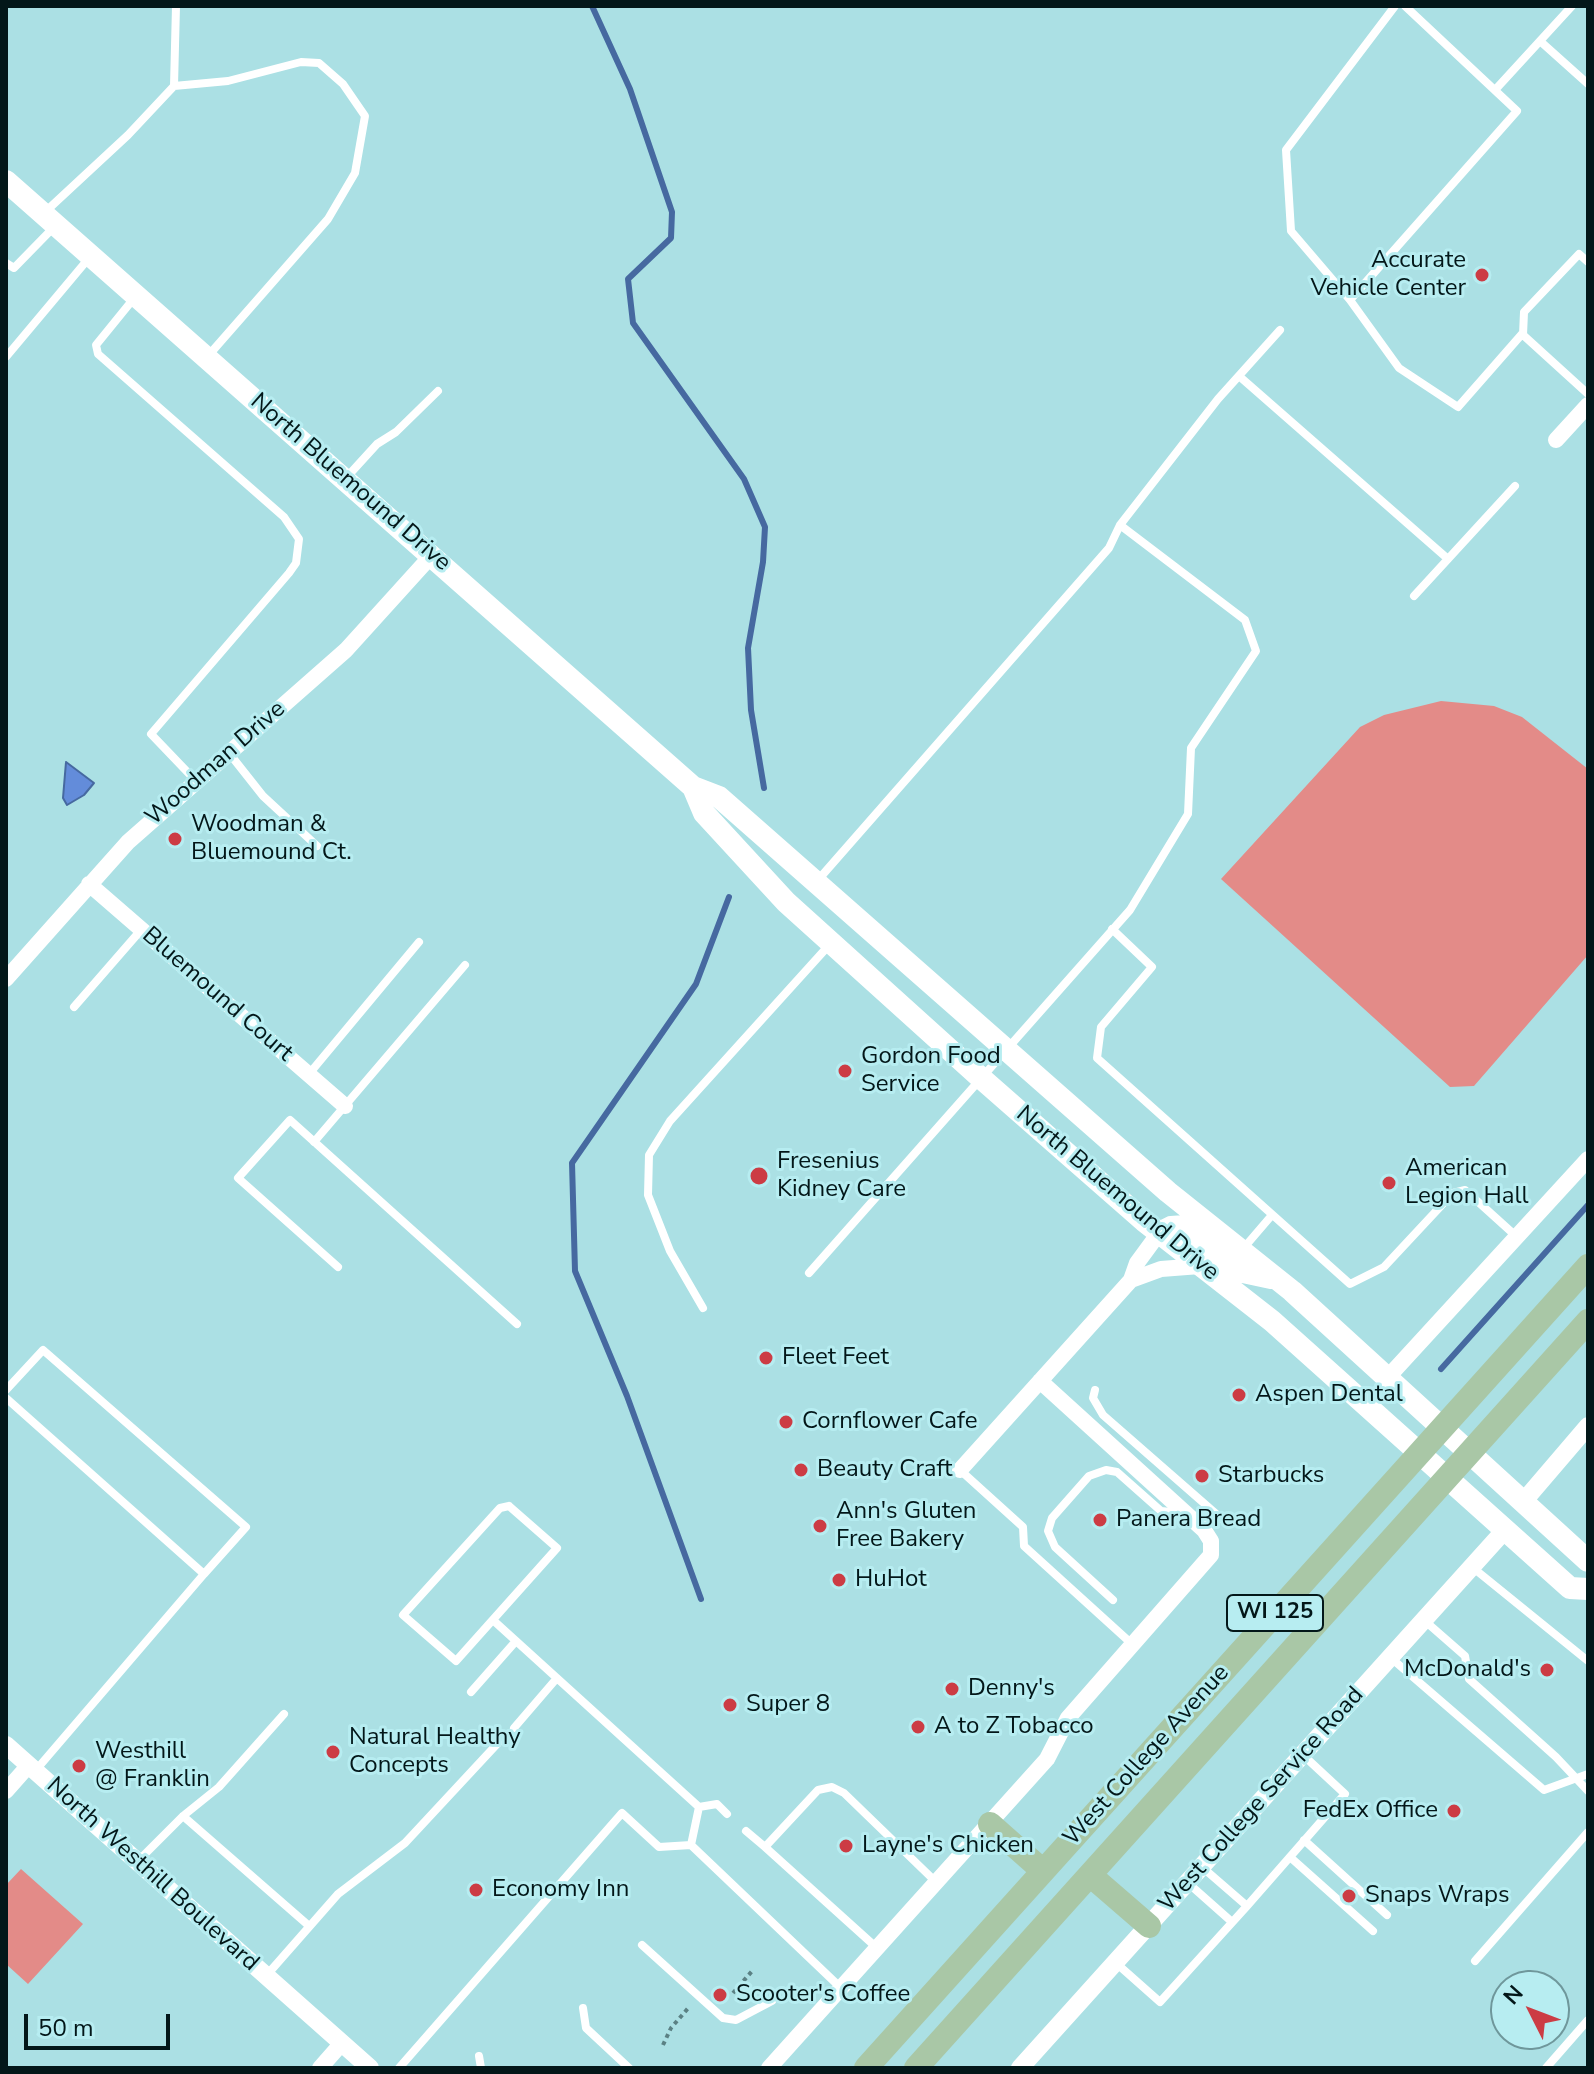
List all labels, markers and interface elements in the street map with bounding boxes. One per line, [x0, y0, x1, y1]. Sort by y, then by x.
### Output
place label: Accurate Vehicle Center [1311, 247, 1466, 303]
marker: Accurate Vehicle Center [1473, 266, 1491, 284]
street label: North Bluemound Drive [244, 388, 456, 578]
street label: Woodman Drive [140, 696, 292, 832]
place label: Woodman & Bluemound Ct. [191, 811, 352, 867]
marker: Woodman & Bluemound Ct. [166, 830, 184, 848]
street label: Bluemound Court [136, 922, 298, 1068]
place label: Gordon Food Service [861, 1043, 1001, 1099]
marker: Gordon Food Service [836, 1062, 854, 1080]
street label: North Bluemound Drive [1010, 1101, 1224, 1287]
place label: Fresenius Kidney Care [777, 1148, 906, 1204]
place label: American Legion Hall [1405, 1155, 1529, 1211]
marker: Fresenius Kidney Care [748, 1165, 770, 1187]
marker: American Legion Hall [1380, 1174, 1398, 1192]
place label: Fleet Feet [782, 1344, 889, 1372]
marker: Fleet Feet [757, 1349, 775, 1367]
place label: Aspen Dental [1255, 1381, 1403, 1409]
marker: Aspen Dental [1230, 1386, 1248, 1404]
place label: Cornflower Cafe [802, 1408, 977, 1436]
marker: Cornflower Cafe [777, 1413, 795, 1431]
place label: Beauty Craft [817, 1456, 952, 1484]
marker: Beauty Craft [792, 1461, 810, 1479]
place label: Starbucks [1218, 1462, 1324, 1490]
marker: Starbucks [1193, 1467, 1211, 1485]
place label: Ann's Gluten Free Bakery [836, 1498, 976, 1554]
place label: Panera Bread [1116, 1506, 1261, 1534]
marker: Panera Bread [1091, 1511, 1109, 1529]
marker: Ann's Gluten Free Bakery [811, 1517, 829, 1535]
place label: HuHot [855, 1566, 927, 1594]
marker: HuHot [830, 1571, 848, 1589]
road number: WI 125 [1227, 1595, 1323, 1631]
place label: McDonald's [1404, 1656, 1531, 1684]
street label: West College Avenue [1058, 1659, 1236, 1853]
marker: McDonald's [1538, 1661, 1556, 1679]
place label: Denny's [968, 1675, 1055, 1703]
marker: Denny's [943, 1680, 961, 1698]
street label: West College Service Road [1153, 1682, 1371, 1918]
place label: Super 8 [746, 1691, 830, 1719]
marker: Super 8 [721, 1696, 739, 1714]
place label: A to Z Tobacco [934, 1713, 1094, 1741]
marker: A to Z Tobacco [909, 1718, 927, 1736]
place label: Natural Healthy Concepts [349, 1724, 521, 1780]
place label: Westhill @ Franklin [95, 1738, 210, 1794]
marker: Natural Healthy Concepts [324, 1743, 342, 1761]
marker: Westhill @ Franklin [70, 1757, 88, 1775]
street label: North Westhill Boulevard [40, 1772, 264, 1978]
place label: FedEx Office [1303, 1797, 1438, 1825]
marker: FedEx Office [1445, 1802, 1463, 1820]
place label: Layne's Chicken [862, 1832, 1034, 1860]
marker: Layne's Chicken [837, 1837, 855, 1855]
place label: Economy Inn [492, 1876, 629, 1904]
marker: Economy Inn [467, 1881, 485, 1899]
place label: Snaps Wraps [1365, 1882, 1510, 1910]
marker: Snaps Wraps [1340, 1887, 1358, 1905]
north arrow [1490, 1970, 1570, 2050]
text: N [1497, 1979, 1530, 2011]
place label: Scooter's Coffee [736, 1981, 910, 2009]
marker: Scooter's Coffee [711, 1986, 729, 2004]
scale bar [28, 1998, 174, 2048]
text: 50 m [38, 2012, 94, 2044]

